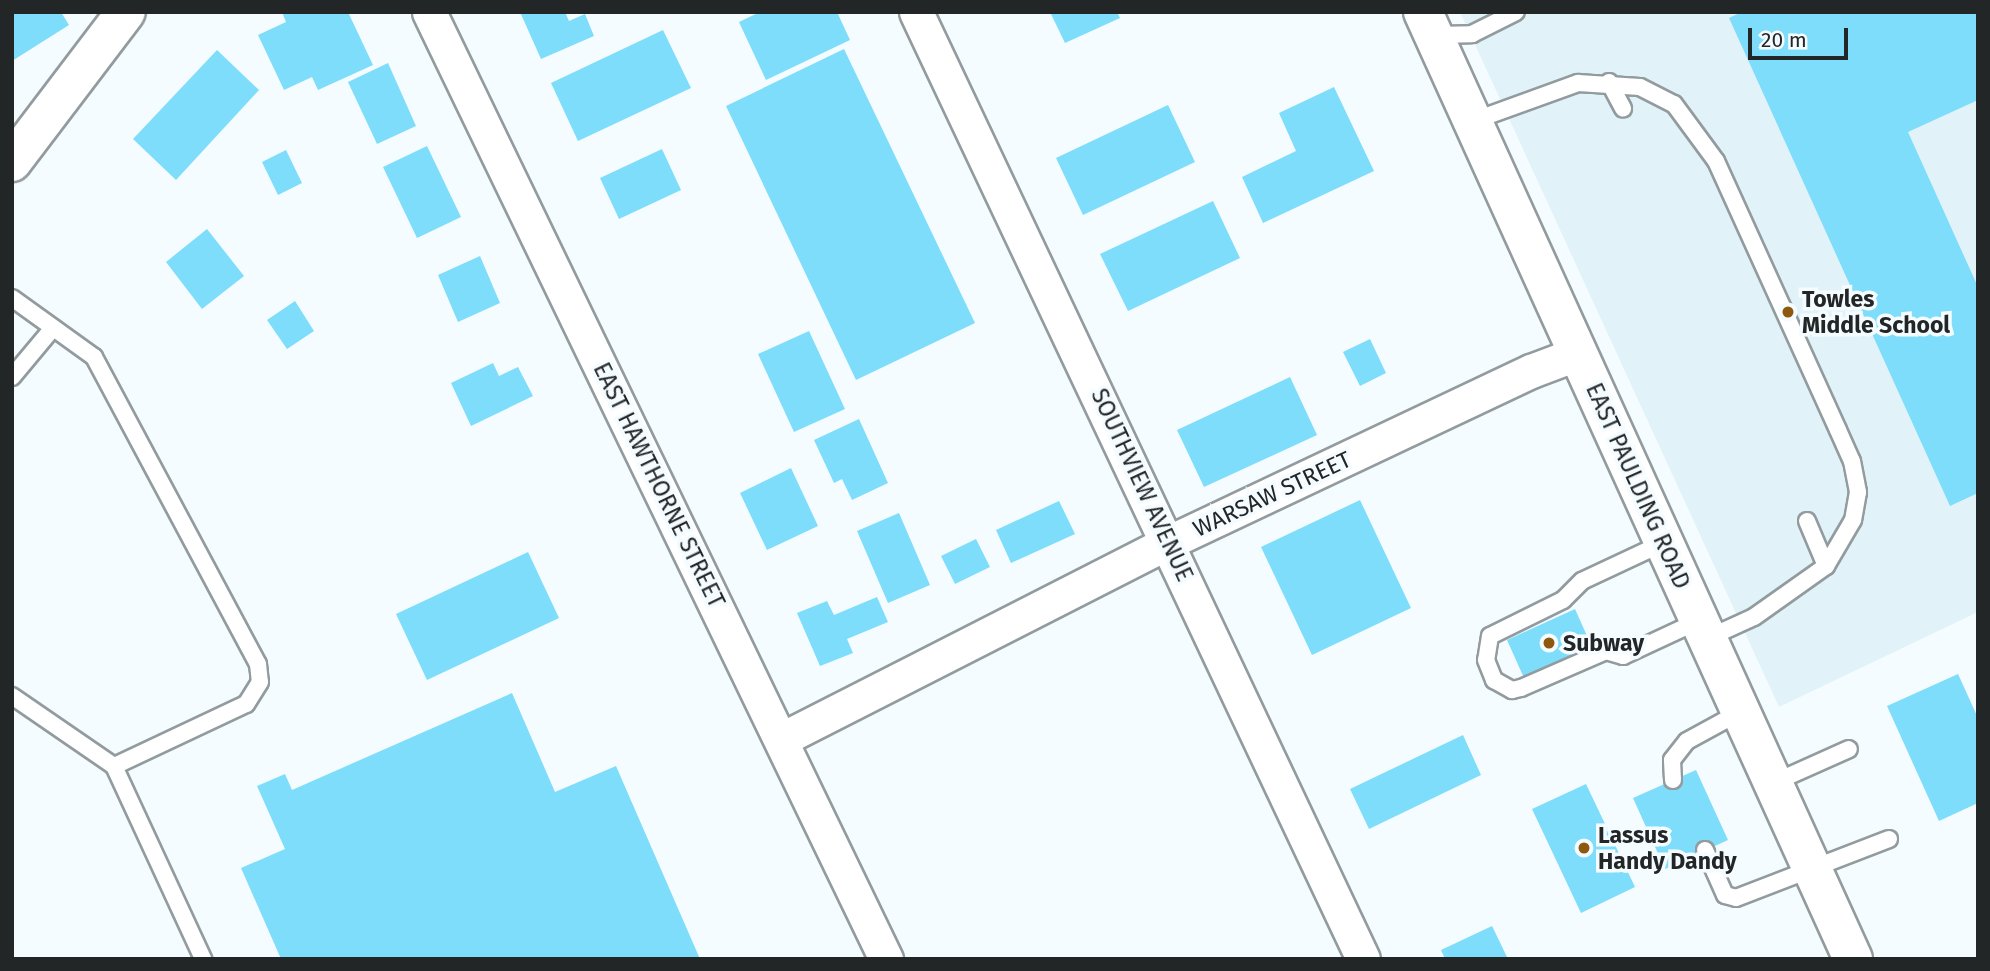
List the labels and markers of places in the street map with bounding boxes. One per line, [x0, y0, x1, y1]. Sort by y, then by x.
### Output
place label: Towles Middle School [1802, 285, 1950, 339]
marker: Towles Middle School [1780, 304, 1796, 320]
place label: Subway [1563, 629, 1644, 657]
marker: Subway [1541, 635, 1557, 651]
place label: Lassus Handy Dandy [1598, 821, 1737, 875]
marker: Lassus Handy Dandy [1576, 840, 1592, 856]

